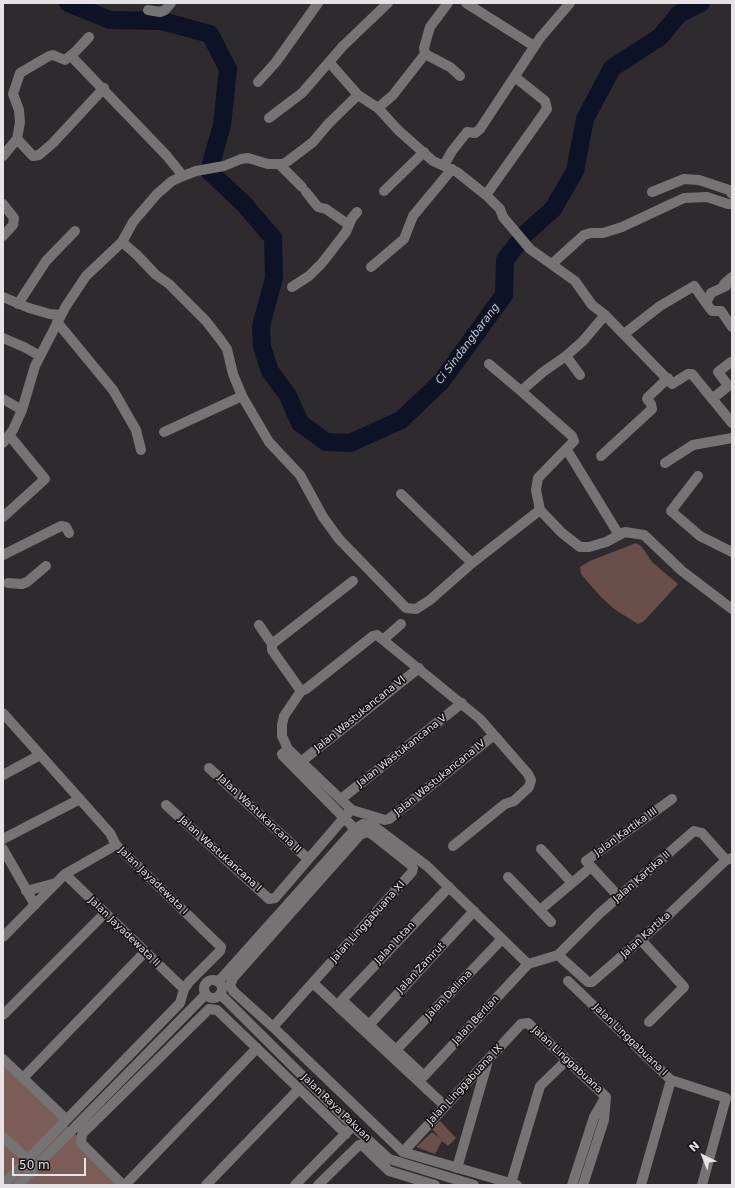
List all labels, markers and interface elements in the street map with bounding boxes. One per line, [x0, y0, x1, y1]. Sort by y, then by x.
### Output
water label: Ci Sindangbarang [433, 301, 503, 387]
street label: Jalan Wastukancana VI [312, 674, 408, 754]
street label: Jalan Wastukancana V [355, 712, 449, 790]
street label: Jalan Wastukancana IV [392, 738, 488, 818]
street label: Jalan Wastukancana II [215, 772, 303, 856]
street label: Jalan Kartika III [592, 805, 660, 859]
street label: Jalan Wastukancana I [176, 814, 264, 894]
street label: Jalan Jayadewata I [116, 845, 190, 917]
street label: Jalan Kartika II [611, 849, 673, 905]
street label: Jalan Linggabuana XI [328, 879, 408, 965]
street label: Jalan Jayadewata II [86, 895, 162, 969]
street label: Jalan Kartika [619, 910, 673, 960]
street label: Jalan Intan [372, 919, 418, 967]
street label: Jalan Zamrut [395, 940, 447, 996]
street label: Jalan Delima [423, 968, 475, 1022]
street label: Jalan Berlian [450, 993, 502, 1047]
street label: Jalan Linggabuana I [590, 1002, 670, 1078]
street label: Jalan Linggabuana [529, 1024, 605, 1096]
street label: Jalan Linggabuana IX [425, 1042, 505, 1128]
street label: Jalan Raya Pakuan [299, 1072, 373, 1144]
north arrow [683, 1136, 723, 1176]
text: N [687, 1139, 702, 1155]
scale bar [14, 1150, 88, 1176]
text: 50 m [19, 1158, 50, 1172]

